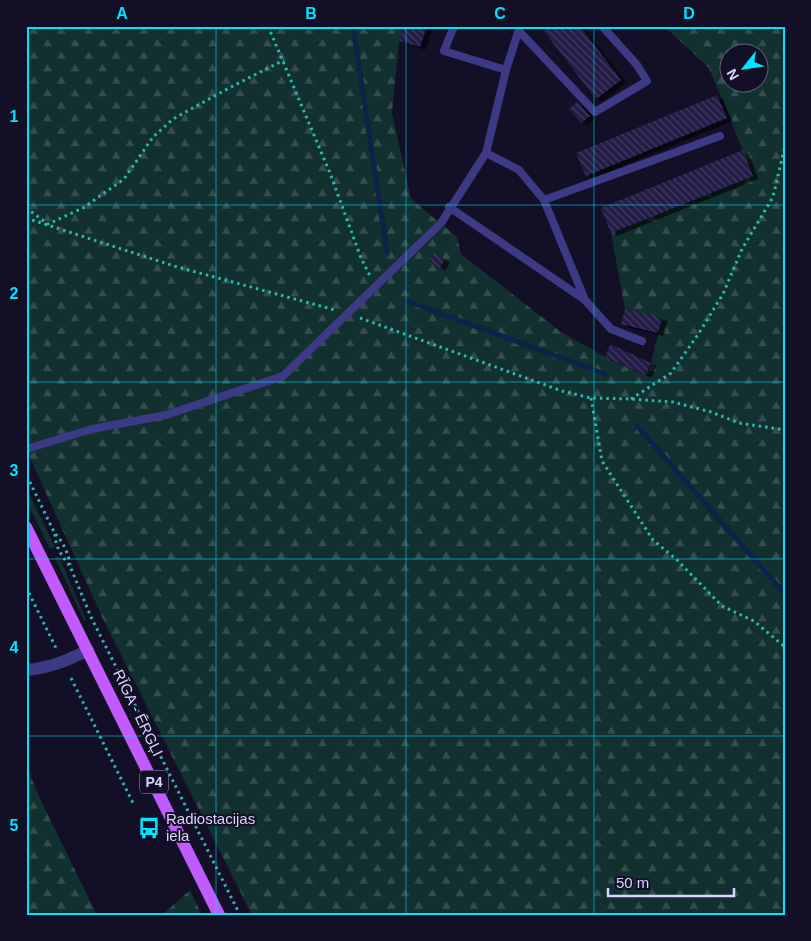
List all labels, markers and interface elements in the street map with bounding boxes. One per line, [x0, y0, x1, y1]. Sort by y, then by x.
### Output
text: A [116, 5, 128, 22]
text: B [305, 5, 317, 22]
text: C [494, 5, 506, 22]
text: D [683, 5, 695, 22]
north arrow [718, 42, 768, 92]
text: N [723, 66, 742, 83]
text: 1 [10, 108, 19, 125]
text: 2 [10, 285, 19, 302]
text: 3 [10, 462, 19, 479]
text: 4 [10, 639, 19, 656]
street label: RĪGA - ĒRGĻI [110, 667, 167, 759]
road number: P4 [140, 770, 168, 794]
place label: Radiostacijas iela [166, 810, 255, 844]
bus stop icon: Radiostacijas iela [136, 815, 162, 841]
text: 5 [10, 817, 19, 834]
scale bar [608, 866, 735, 898]
text: 50 m [616, 874, 649, 891]

